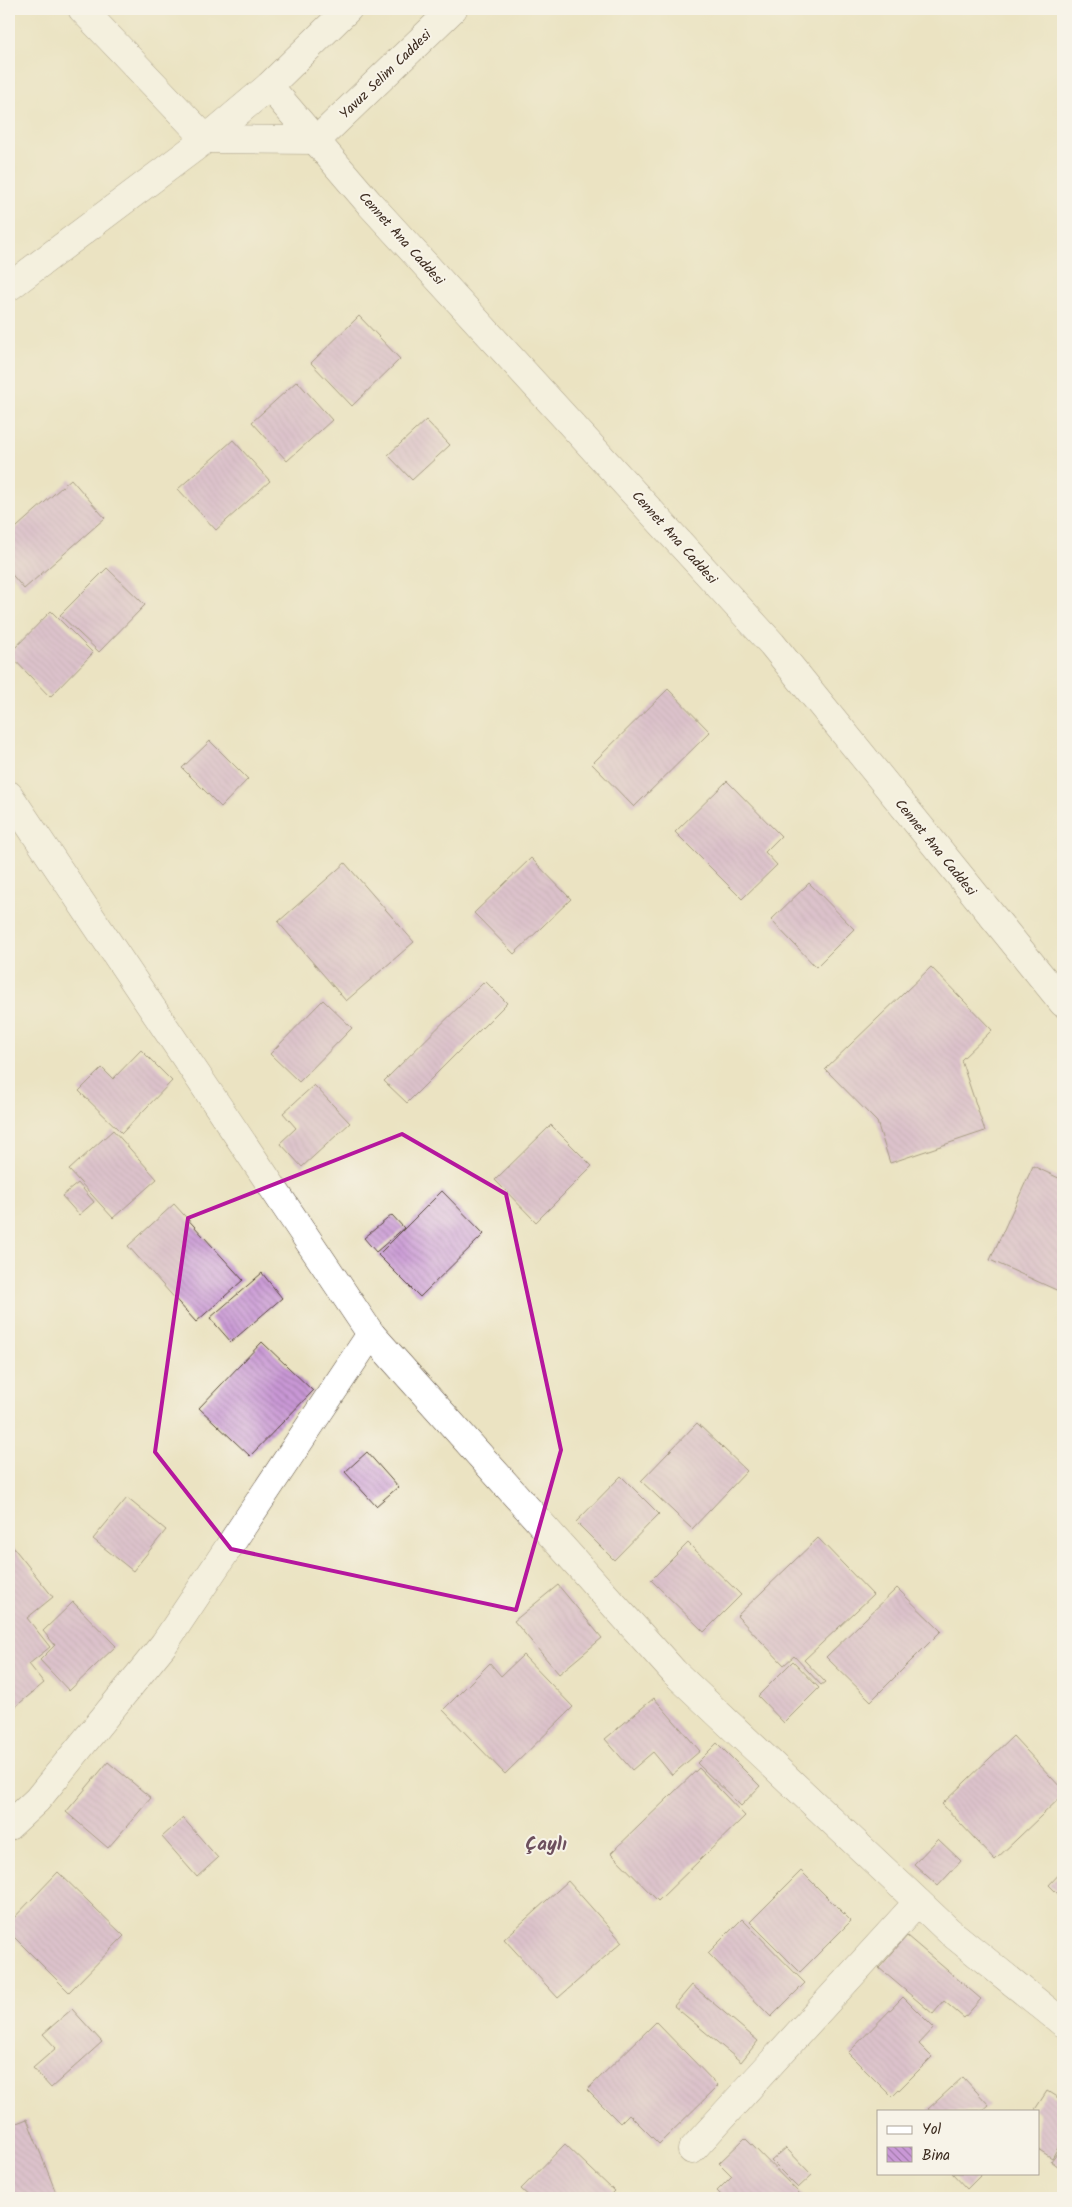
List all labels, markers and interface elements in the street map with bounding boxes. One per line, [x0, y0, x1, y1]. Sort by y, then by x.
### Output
street label: Yavuz Selim Caddesi [335, 24, 437, 125]
street label: Cennet Ana Caddesi [353, 187, 450, 291]
street label: Cennet Ana Caddesi [626, 486, 723, 590]
street label: Cennet Ana Caddesi [889, 794, 982, 902]
district label: Çaylı [525, 1830, 567, 1860]
legend [877, 2110, 1040, 2174]
text: Yol [922, 2118, 941, 2142]
text: Bina [922, 2144, 950, 2168]

